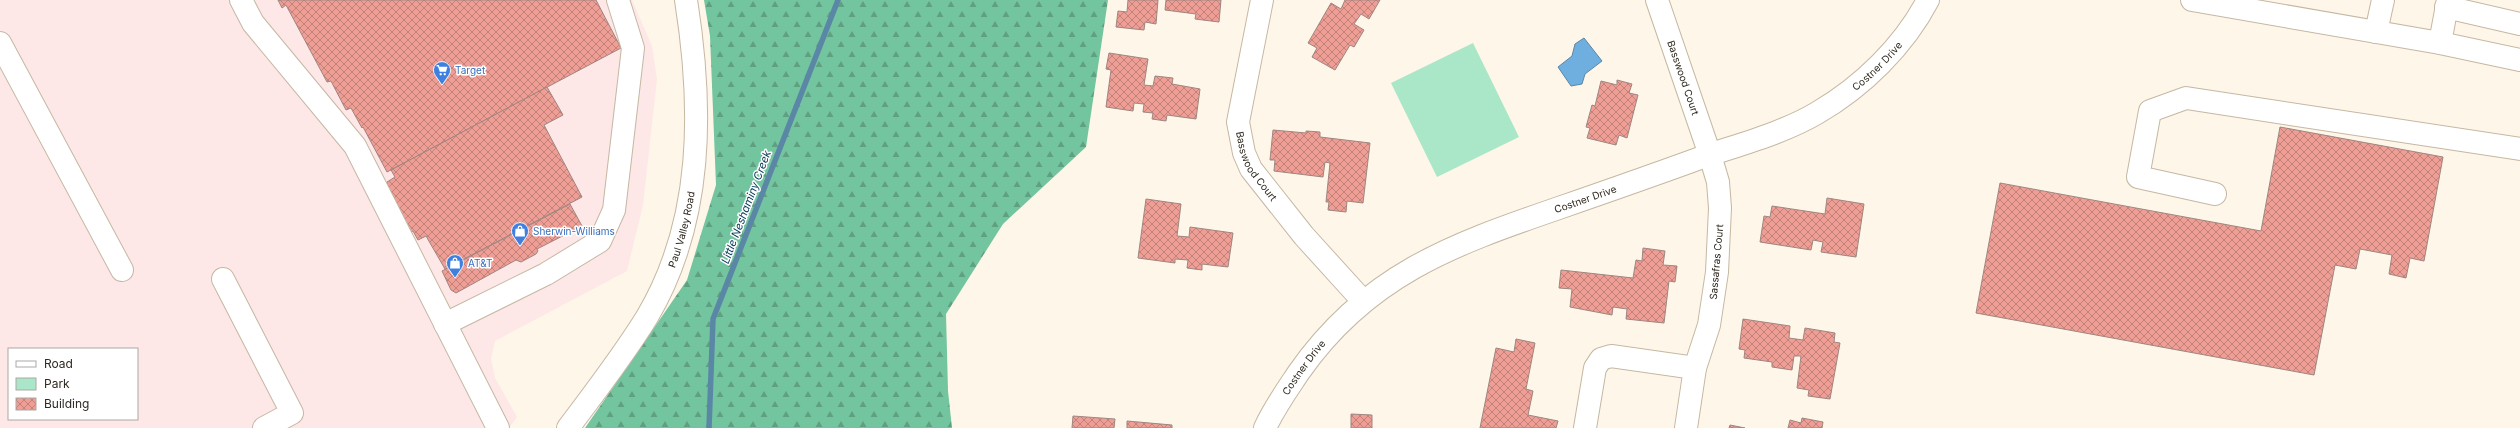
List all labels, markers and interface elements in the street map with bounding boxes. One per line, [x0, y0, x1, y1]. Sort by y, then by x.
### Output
street label: Basswood Court [1665, 39, 1702, 117]
street label: Costner Drive [1850, 39, 1904, 93]
supermarket icon: Target [432, 60, 452, 85]
place label: Target [455, 64, 486, 76]
street label: Basswood Court [1234, 130, 1280, 204]
water label: Little Neshaminy Creek [718, 147, 774, 266]
street label: Costner Drive [1552, 182, 1618, 215]
street label: Paul Valley Road [665, 190, 697, 269]
shop icon: Sherwin-Williams [510, 221, 530, 246]
street label: Sassafras Court [1707, 223, 1725, 300]
place label: Sherwin-Williams [533, 225, 615, 237]
shop icon: AT&T [445, 253, 465, 278]
place label: AT&T [468, 257, 493, 269]
street label: Costner Drive [1279, 337, 1328, 397]
legend [8, 348, 138, 420]
text: Road [44, 356, 73, 371]
text: Park [44, 376, 70, 391]
text: Building [44, 396, 89, 411]

